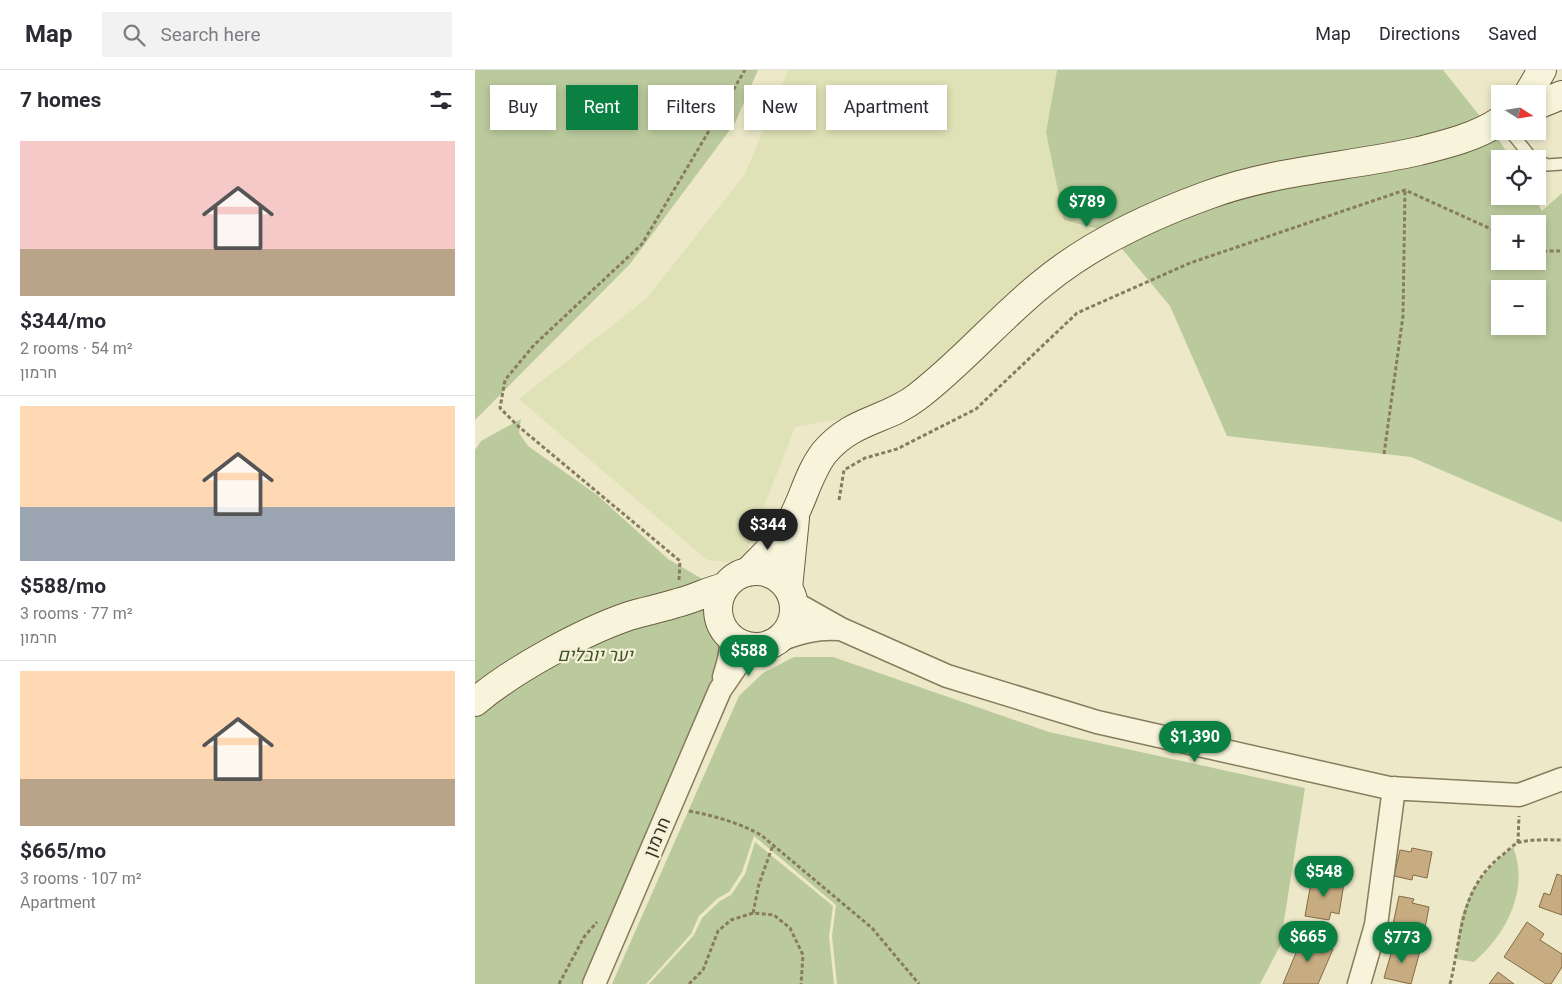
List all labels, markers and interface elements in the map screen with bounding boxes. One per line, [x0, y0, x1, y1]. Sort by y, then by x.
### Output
search box [102, 12, 452, 57]
text: Map [25, 17, 72, 52]
icon: search [120, 21, 148, 49]
text: Search here [160, 21, 261, 49]
text: Map [1315, 21, 1351, 48]
text: Directions [1379, 21, 1460, 48]
text: Saved [1488, 21, 1537, 48]
text: 7 homes [20, 85, 101, 116]
chip: Buy [490, 85, 556, 130]
chip: Rent [566, 85, 638, 130]
chip: Filters [648, 85, 734, 130]
chip: New [744, 85, 816, 130]
chip: Apartment [826, 85, 947, 130]
north arrow [1491, 85, 1546, 140]
map controls [1491, 85, 1546, 335]
icon: filters [427, 86, 455, 114]
button: locate [1491, 150, 1546, 205]
icon: home [193, 173, 283, 263]
pin: $789 [1057, 186, 1117, 228]
text: $789 [1069, 190, 1105, 214]
button: + [1491, 215, 1546, 270]
button: − [1491, 280, 1546, 335]
text: $344/mo [20, 306, 106, 337]
text: 2 rooms · 54 m² [20, 337, 133, 361]
text: חרמון [20, 361, 57, 385]
icon: home [193, 439, 283, 529]
pin: $344 [738, 508, 798, 551]
text: $344 [750, 513, 786, 537]
text: $588/mo [20, 571, 106, 602]
text: 3 rooms · 77 m² [20, 602, 133, 626]
text: חרמון [20, 626, 57, 650]
pin: $588 [719, 634, 779, 677]
text: $588 [731, 639, 767, 663]
park label: יער יובלים [557, 642, 634, 669]
icon: home [193, 704, 283, 794]
pin: $1,390 [1154, 720, 1236, 763]
text: $1,390 [1170, 725, 1220, 749]
street label: חרמון [637, 813, 678, 862]
text: $665/mo [20, 836, 106, 867]
pin: $548 [1294, 856, 1354, 898]
text: $548 [1306, 860, 1342, 884]
text: 3 rooms · 107 m² [20, 867, 142, 891]
text: Apartment [20, 891, 96, 915]
pin: $665 [1278, 920, 1338, 963]
pin: $773 [1372, 922, 1432, 964]
text: $665 [1290, 925, 1326, 949]
text: $773 [1384, 926, 1420, 950]

